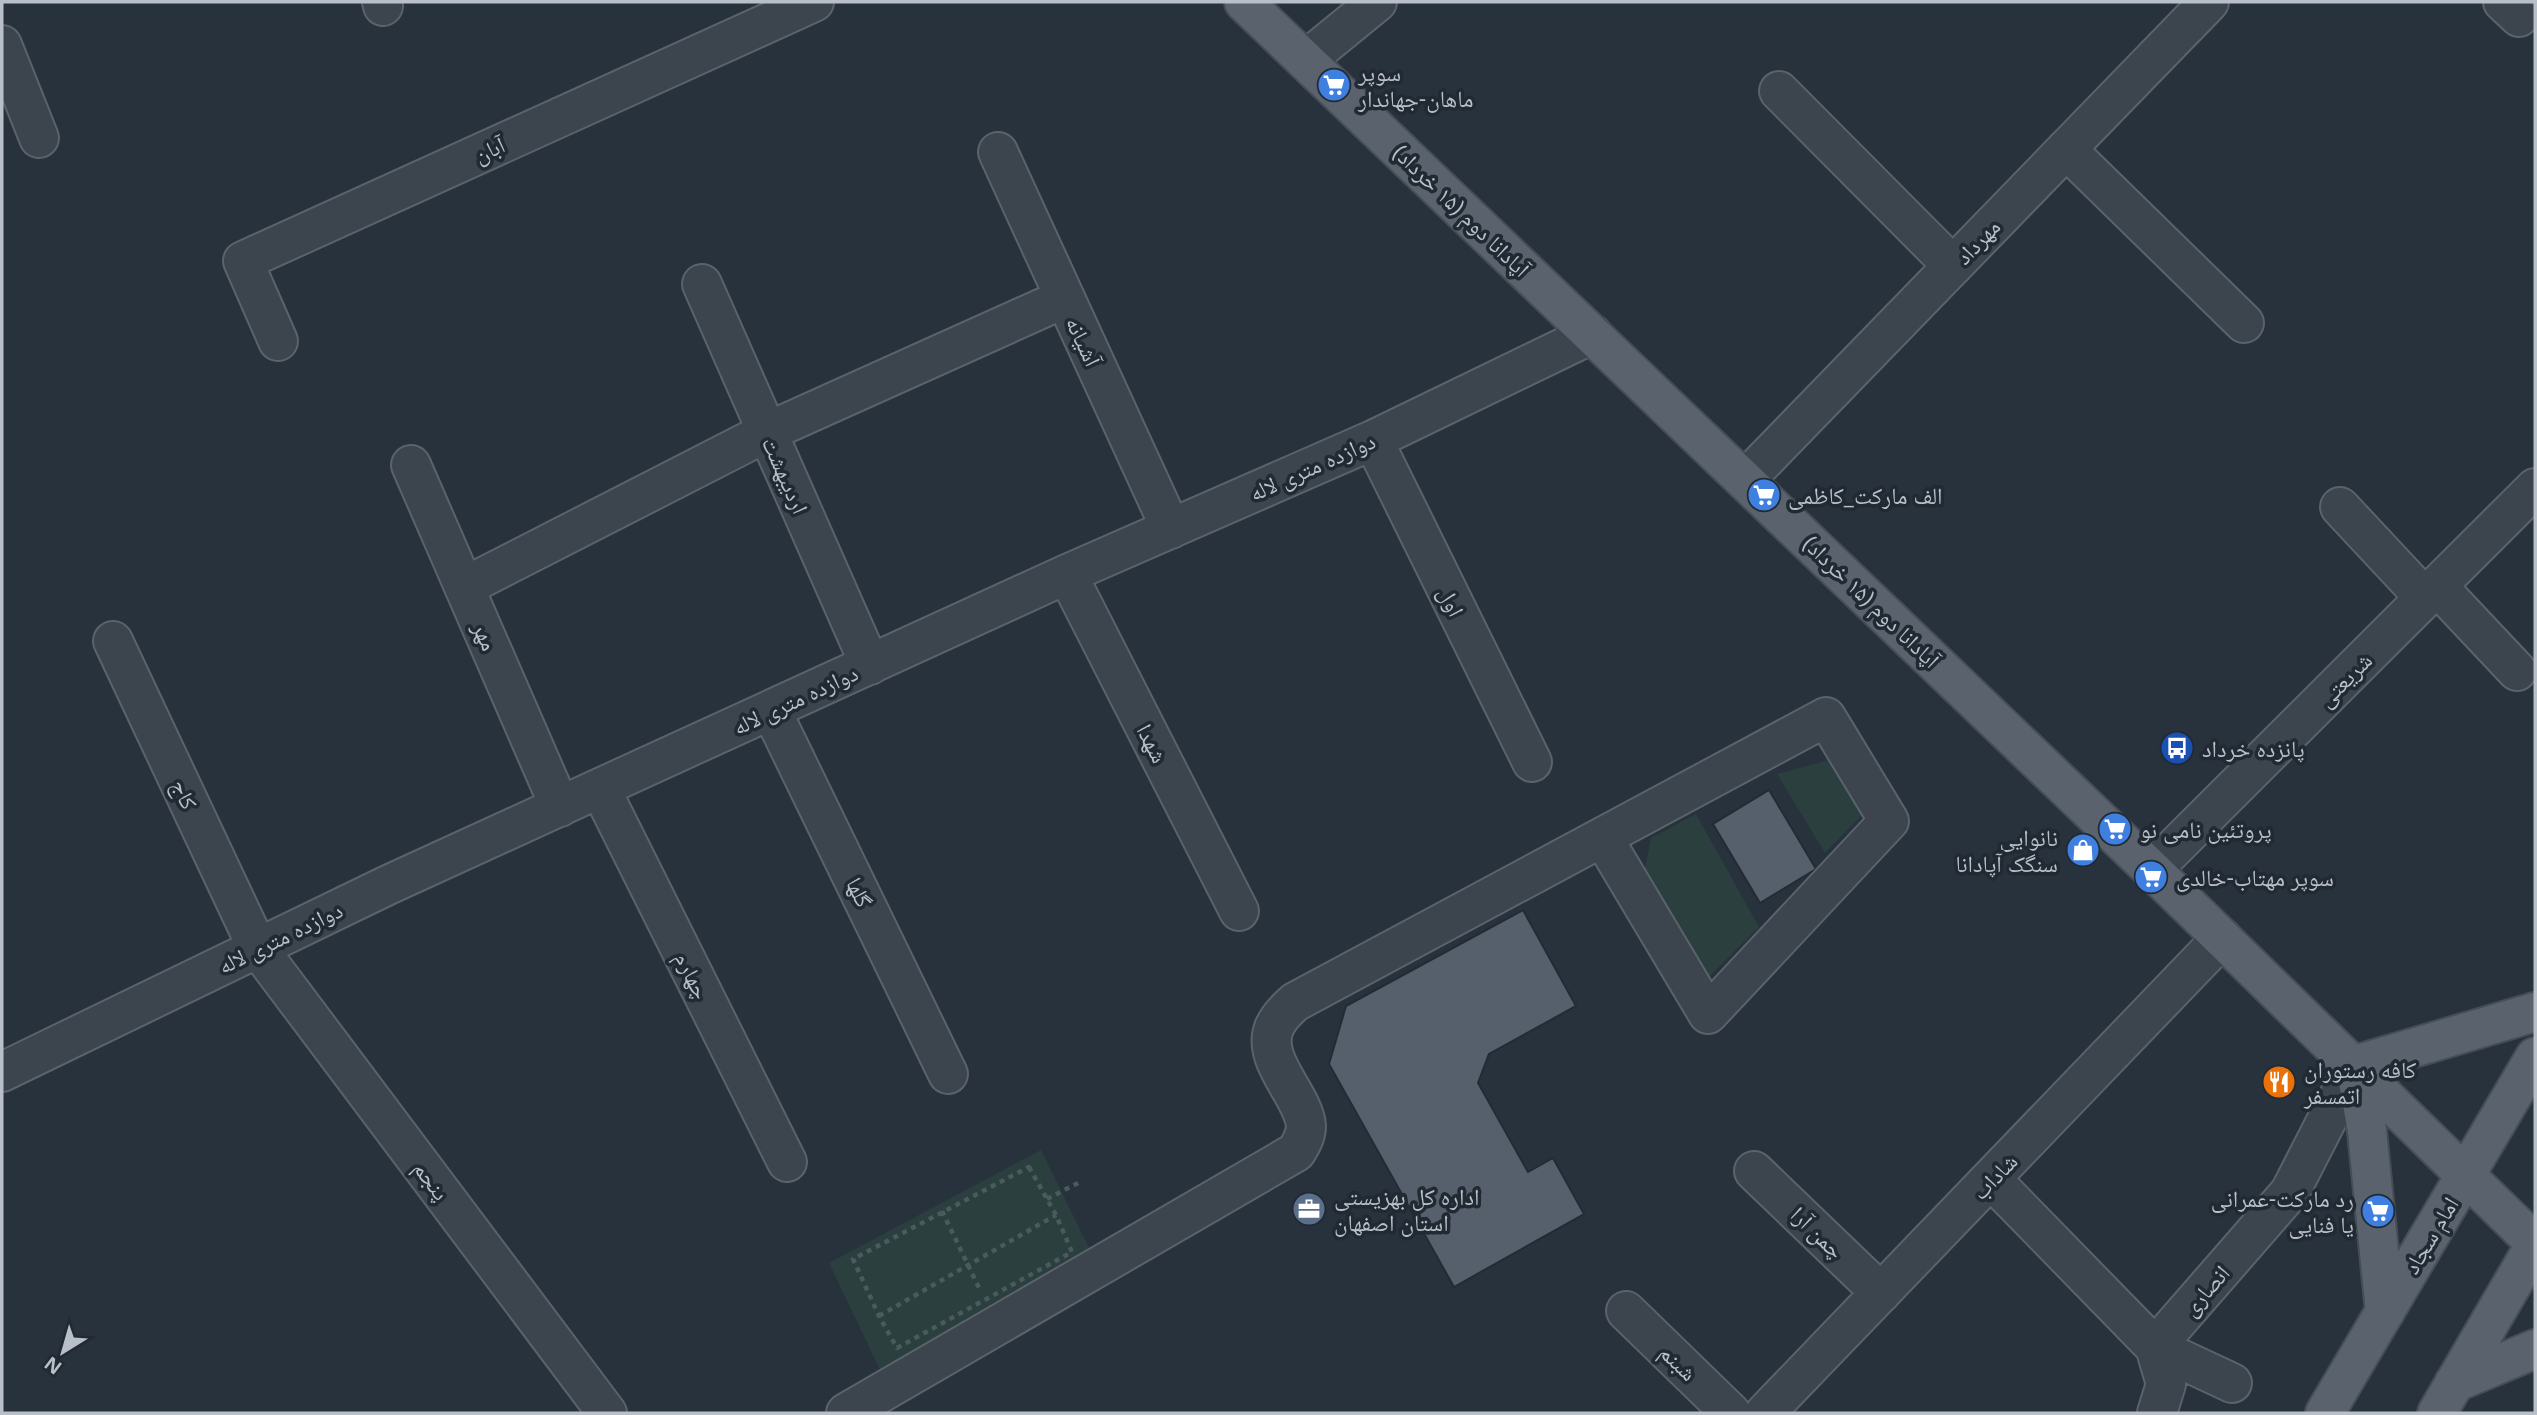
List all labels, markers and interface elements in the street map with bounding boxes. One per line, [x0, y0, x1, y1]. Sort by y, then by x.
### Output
place label: سوپر ماهان-جهاندار [1357, 56, 1473, 114]
supermarket icon: سوپر ماهان-جهاندار [1315, 66, 1353, 104]
street label: آبان [468, 128, 511, 170]
street label: آپادانا دوم (۱۵ خرداد) [1386, 137, 1538, 285]
street label: مهرداد [1947, 211, 2007, 271]
street label: آشیانه [1059, 311, 1110, 372]
street label: دوازده متری لاله [1244, 424, 1380, 508]
street label: اردیبهشت [755, 431, 817, 519]
supermarket icon: الف مارکت_کاظمی [1745, 476, 1783, 514]
place label: الف مارکت_کاظمی [1788, 479, 1943, 511]
street label: آپادانا دوم (۱۵ خرداد) [1796, 528, 1948, 676]
street label: اول [1431, 581, 1473, 621]
street label: مهر [465, 616, 506, 656]
street label: شریعتی [2309, 644, 2379, 714]
street label: دوازده متری لاله [727, 656, 863, 742]
street label: شهدا [1130, 718, 1176, 768]
bus stop icon: پانزده خرداد [2158, 729, 2196, 767]
place label: پانزده خرداد [2202, 732, 2305, 764]
street label: کاج [164, 774, 206, 815]
supermarket icon: پروتئین نامی نو [2096, 810, 2134, 848]
place label: پروتئین نامی نو [2140, 813, 2272, 845]
place label: نانوایی سنگک آپادانا [1955, 821, 2058, 879]
shop icon: نانوایی سنگک آپادانا [2064, 831, 2102, 869]
supermarket icon: سوپر مهتاب-خالدی [2132, 858, 2170, 896]
place label: سوپر مهتاب-خالدی [2176, 861, 2334, 893]
street label: گلها [839, 872, 881, 913]
street label: دوازده متری لاله [212, 893, 348, 981]
street label: چهارم [667, 946, 718, 1005]
place label: كافه رستوران اتمسفر [2303, 1053, 2417, 1111]
restaurant icon: كافه رستوران اتمسفر [2260, 1063, 2298, 1101]
street label: شاداب [1964, 1146, 2024, 1206]
street label: پنجم [406, 1154, 457, 1207]
place label: اداره کل بهزیستی استان اصفهان [1334, 1180, 1479, 1238]
place label: رد مارکت-عمرانی یا فنایی [2211, 1182, 2354, 1240]
office icon: اداره کل بهزیستی استان اصفهان [1290, 1190, 1328, 1228]
street label: امام سجاد [2394, 1190, 2466, 1280]
supermarket icon: رد مارکت-عمرانی یا فنایی [2359, 1192, 2397, 1230]
street label: چمن آرا [1784, 1198, 1852, 1266]
street label: انصاری [2174, 1257, 2236, 1323]
north arrow [28, 1317, 98, 1387]
street label: شبنم [1653, 1336, 1705, 1388]
text: N [39, 1351, 67, 1381]

